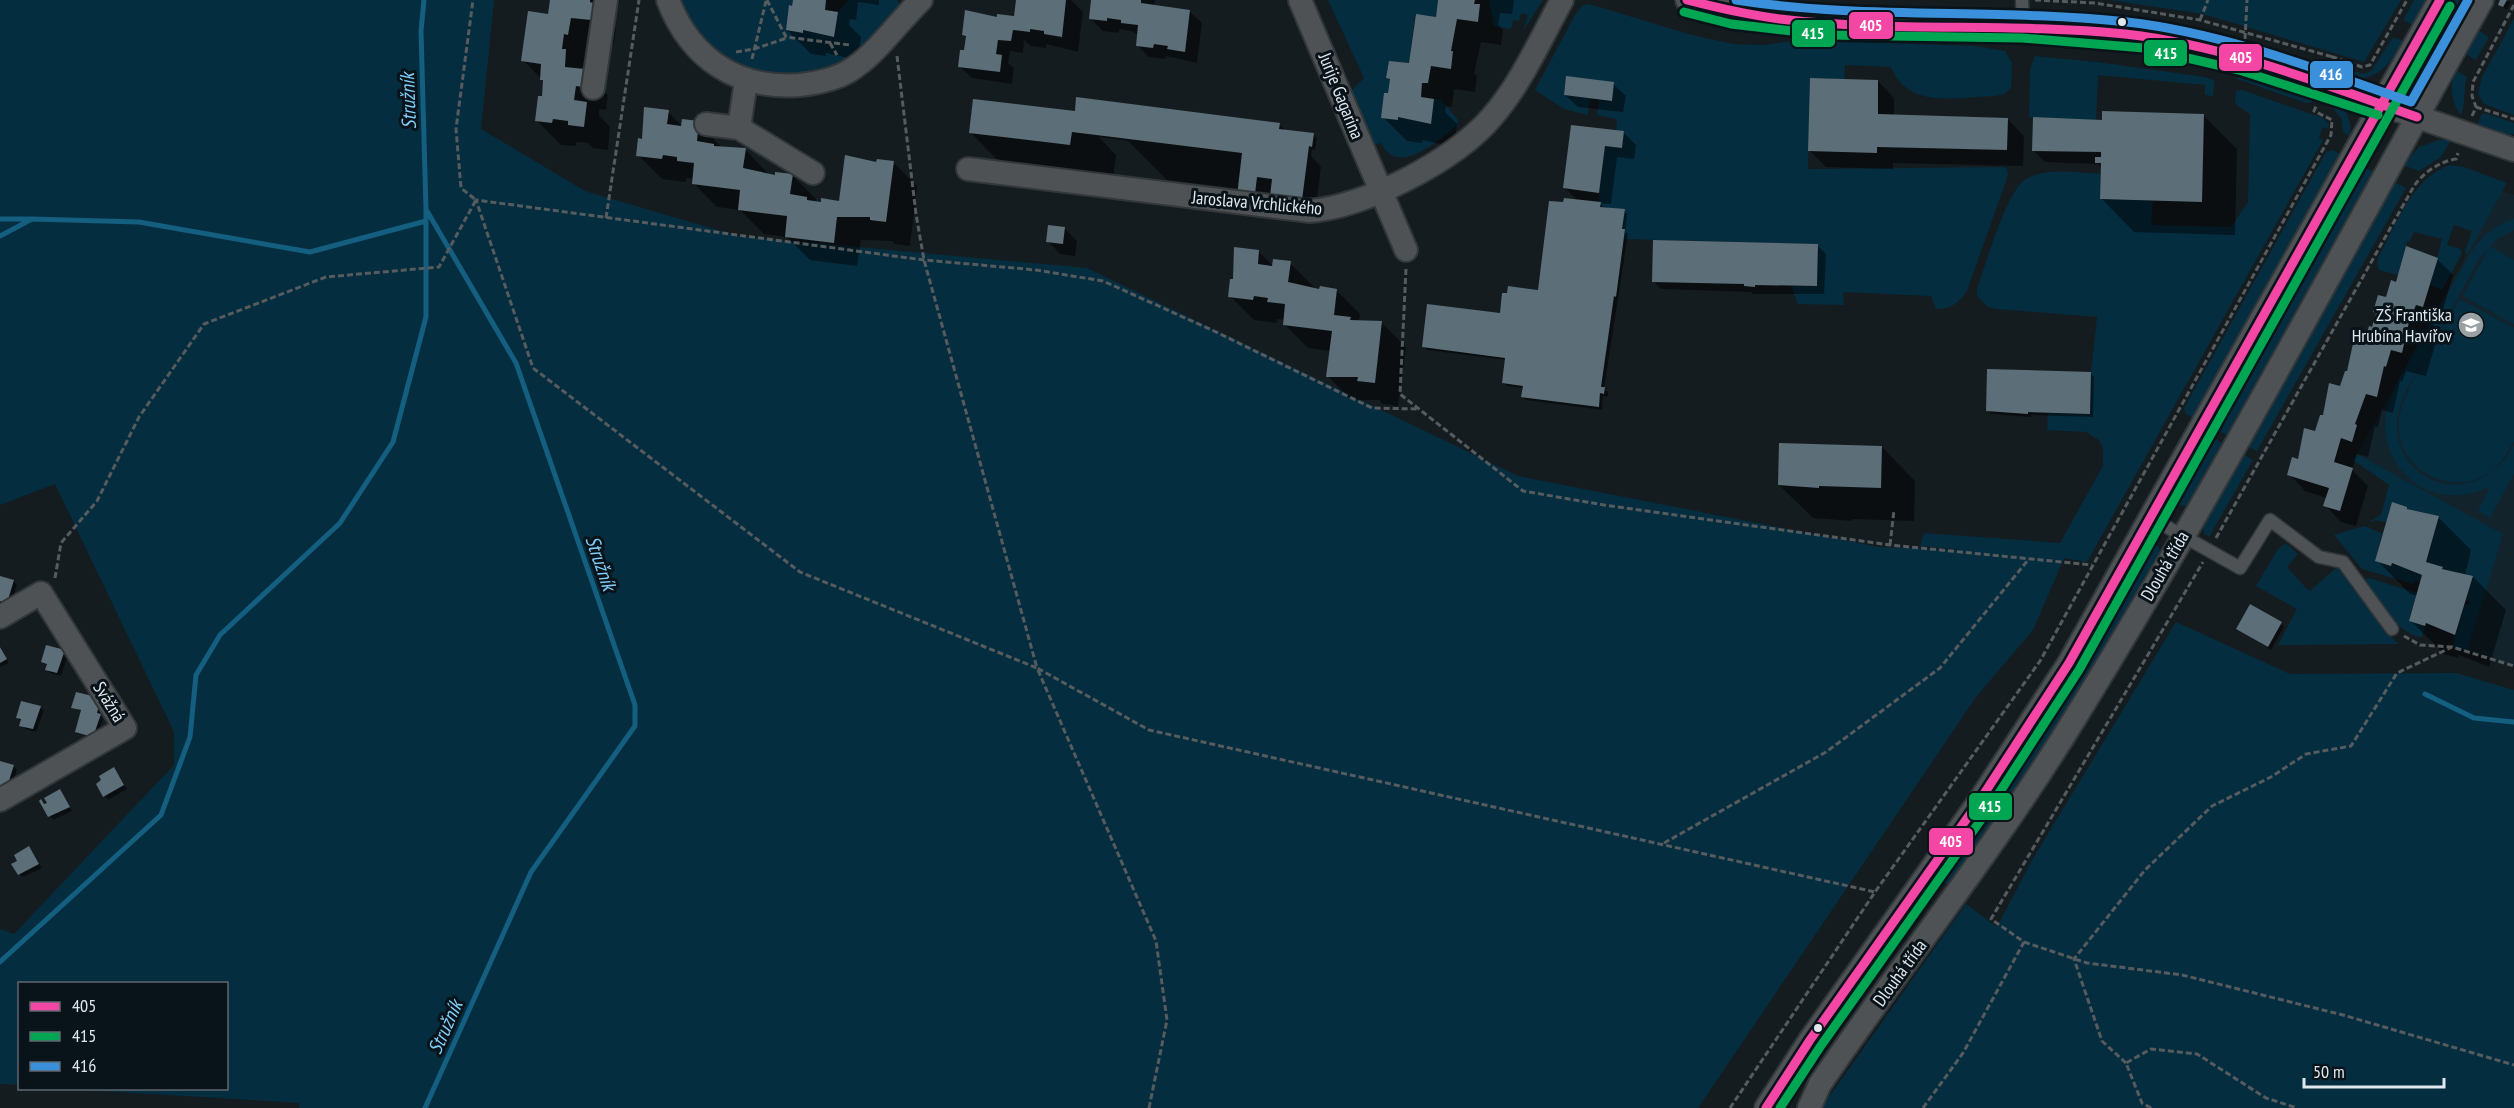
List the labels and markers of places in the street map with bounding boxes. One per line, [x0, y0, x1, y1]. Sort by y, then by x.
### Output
unlabelled marker [2116, 16, 2128, 28]
place label: ZŠ Františka Hrubína Havířov [2352, 303, 2452, 347]
school or university icon: ZŠ Františka Hrubína Havířov [2456, 310, 2486, 340]
unlabelled marker [1812, 1022, 1824, 1034]

